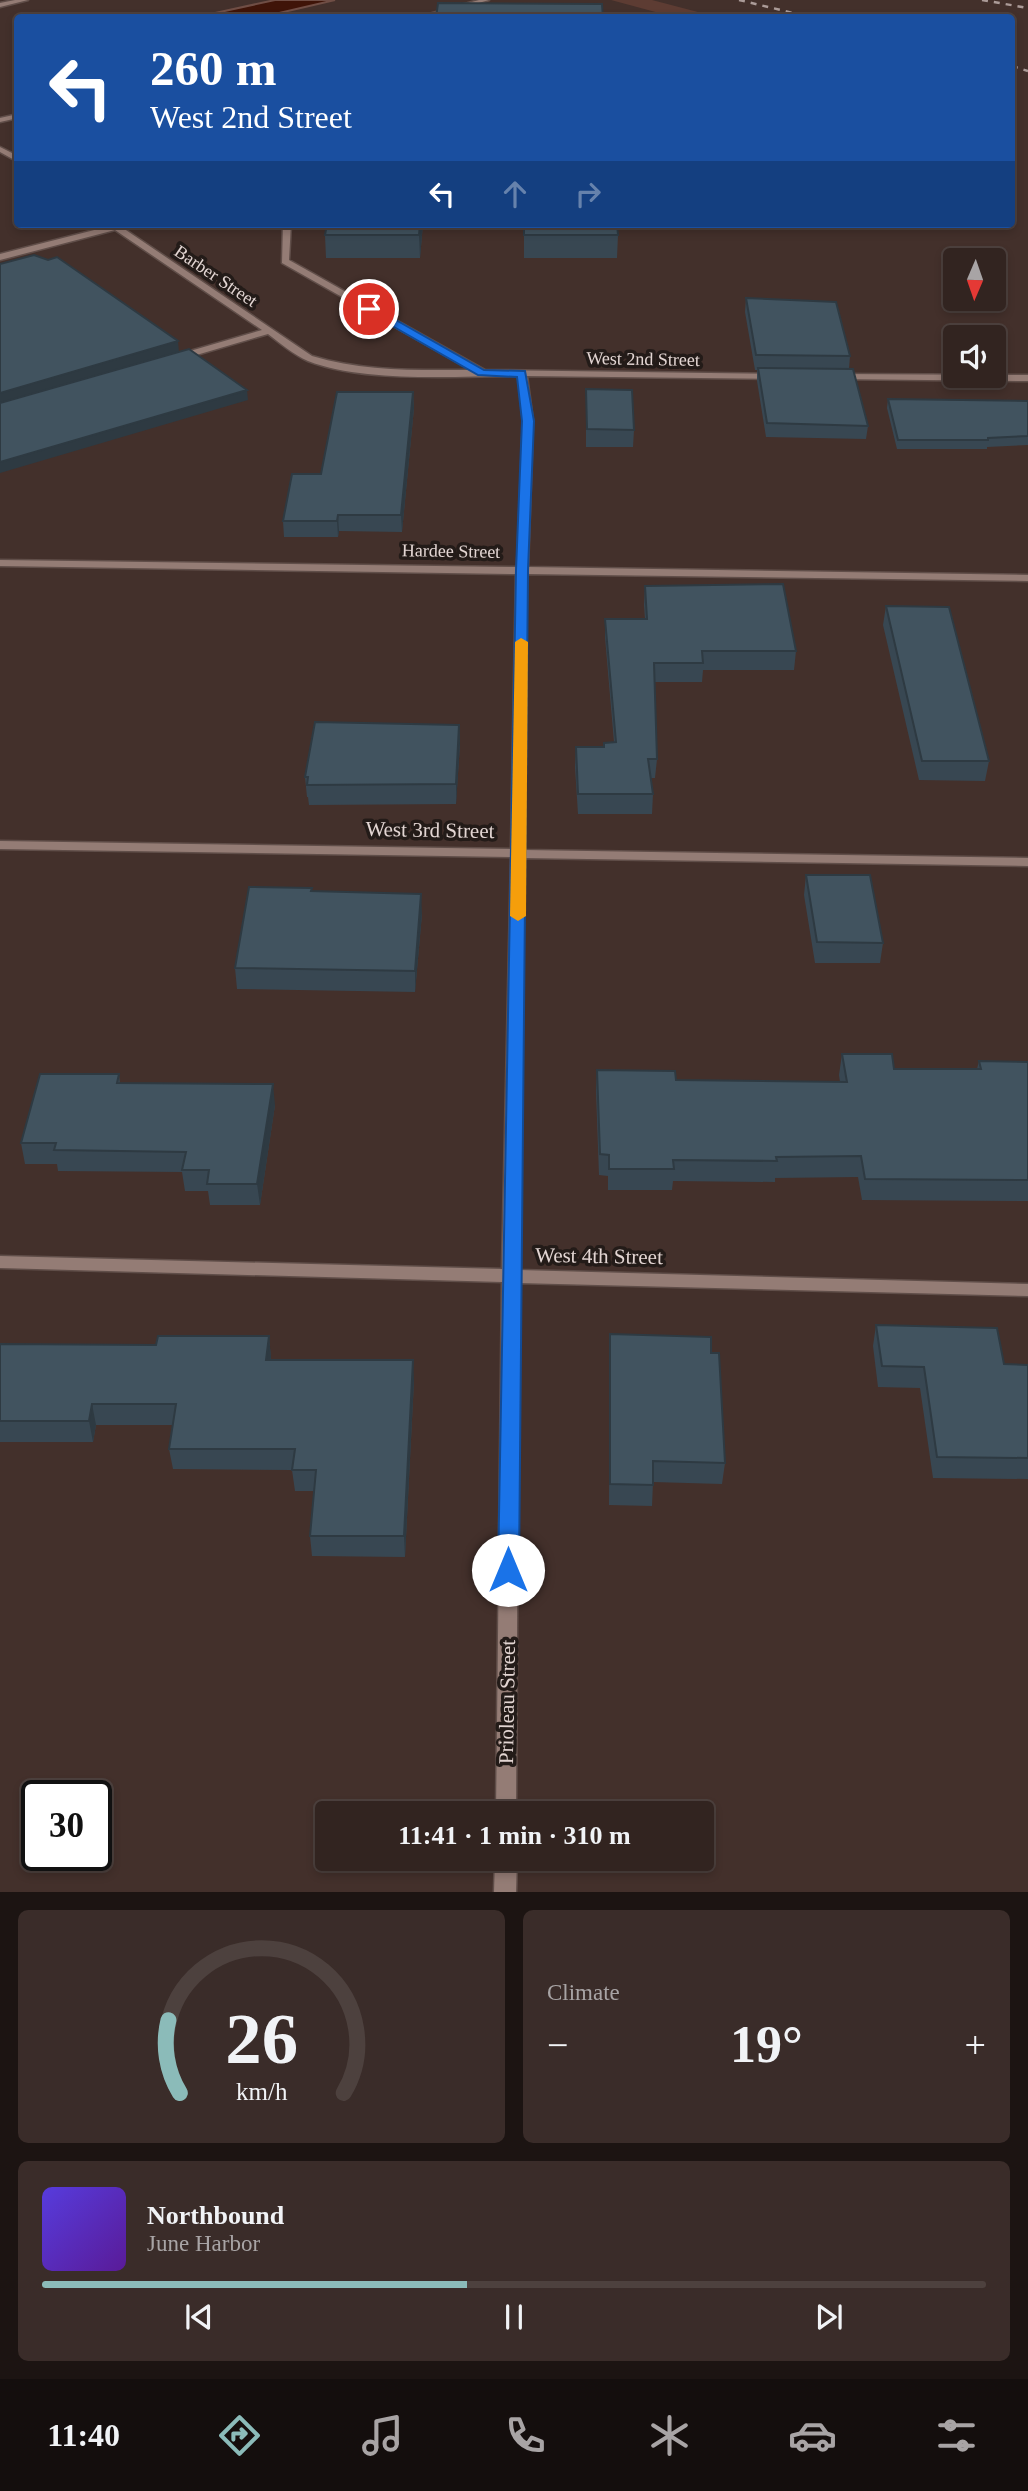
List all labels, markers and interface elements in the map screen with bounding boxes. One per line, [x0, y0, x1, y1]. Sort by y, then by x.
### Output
text: 260 m [150, 41, 277, 96]
icon: left [35, 42, 126, 133]
text: West 2nd Street [150, 99, 352, 135]
icon: left [423, 175, 461, 213]
icon: ahead [496, 175, 534, 213]
icon: right [569, 175, 607, 213]
street label: Barber Street [171, 241, 261, 311]
north arrow [943, 248, 1006, 312]
map controls [943, 248, 1006, 388]
pin [339, 279, 399, 339]
icon: arrive [350, 290, 388, 328]
button: sound [943, 325, 1006, 388]
street label: West 2nd Street [586, 348, 700, 370]
street label: Hardee Street [402, 540, 500, 562]
street label: West 3rd Street [365, 817, 495, 843]
street label: West 4th Street [535, 1243, 663, 1269]
position arrow [471, 1533, 545, 1607]
street label: Prioleau Street [494, 1640, 520, 1764]
speed limit sign: 30 [21, 1780, 112, 1871]
text: 11:41 · 1 min · 310 m [398, 1821, 631, 1850]
text: Climate [547, 1980, 620, 2005]
text: 26 [225, 1998, 298, 2079]
text: 19° [730, 2016, 803, 2073]
text: − [547, 2024, 568, 2066]
text: + [965, 2024, 986, 2066]
text: km/h [236, 2077, 288, 2104]
text: Northbound [147, 2201, 284, 2230]
text: June Harbor [147, 2231, 260, 2256]
icon: previous [180, 2298, 218, 2336]
icon: pause [495, 2298, 533, 2336]
icon: next [810, 2298, 848, 2336]
icon: directions [215, 2411, 264, 2460]
icon: music [358, 2411, 407, 2460]
icon: phone [501, 2411, 550, 2460]
icon: climate [645, 2411, 694, 2460]
icon: car [788, 2411, 837, 2460]
icon: filters [932, 2411, 981, 2460]
text: 11:40 [47, 2417, 120, 2453]

